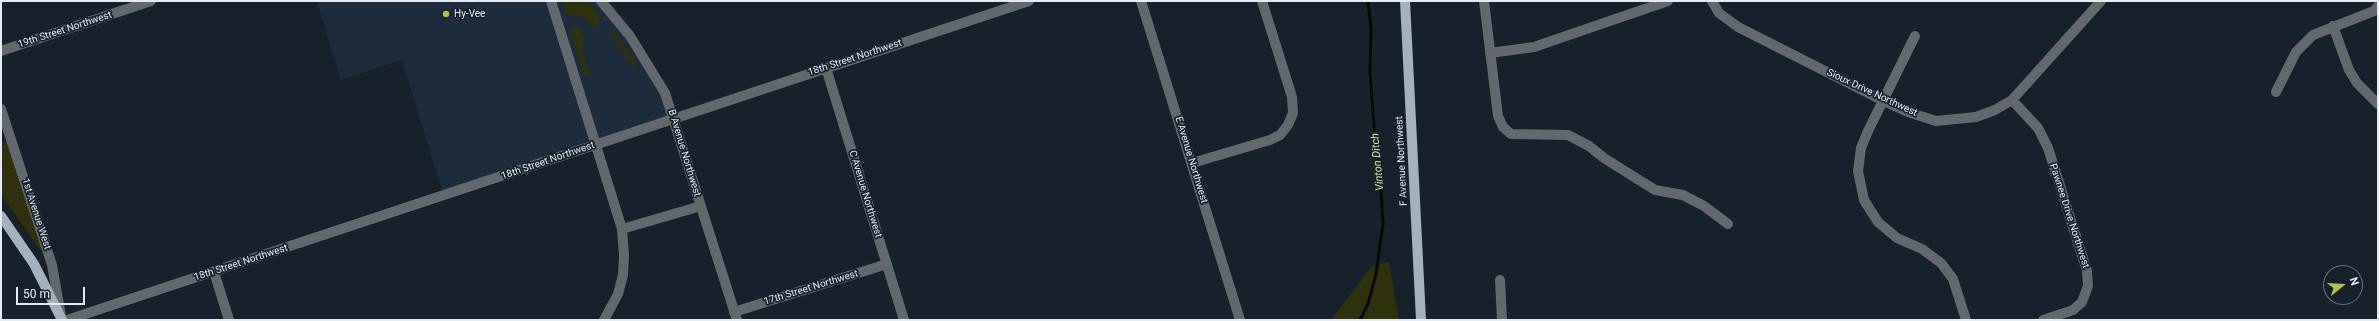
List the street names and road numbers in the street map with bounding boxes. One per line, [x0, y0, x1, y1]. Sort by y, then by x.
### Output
street label: 19th Street Northwest [17, 9, 113, 51]
street label: 18th Street Northwest [807, 37, 903, 79]
street label: Sioux Drive Northwest [1825, 67, 1919, 119]
street label: B Avenue Northwest [665, 108, 703, 198]
street label: E Avenue Northwest [1172, 115, 1210, 205]
street label: F Avenue Northwest [1394, 116, 1410, 206]
street label: 18th Street Northwest [500, 139, 596, 183]
street label: C Avenue Northwest [846, 149, 884, 239]
street label: Pawnee Drive Northwest [2046, 162, 2092, 270]
street label: 1st Avenue West [19, 177, 53, 251]
street label: 18th Street Northwest [193, 242, 289, 284]
street label: 17th Street Northwest [762, 268, 860, 308]

